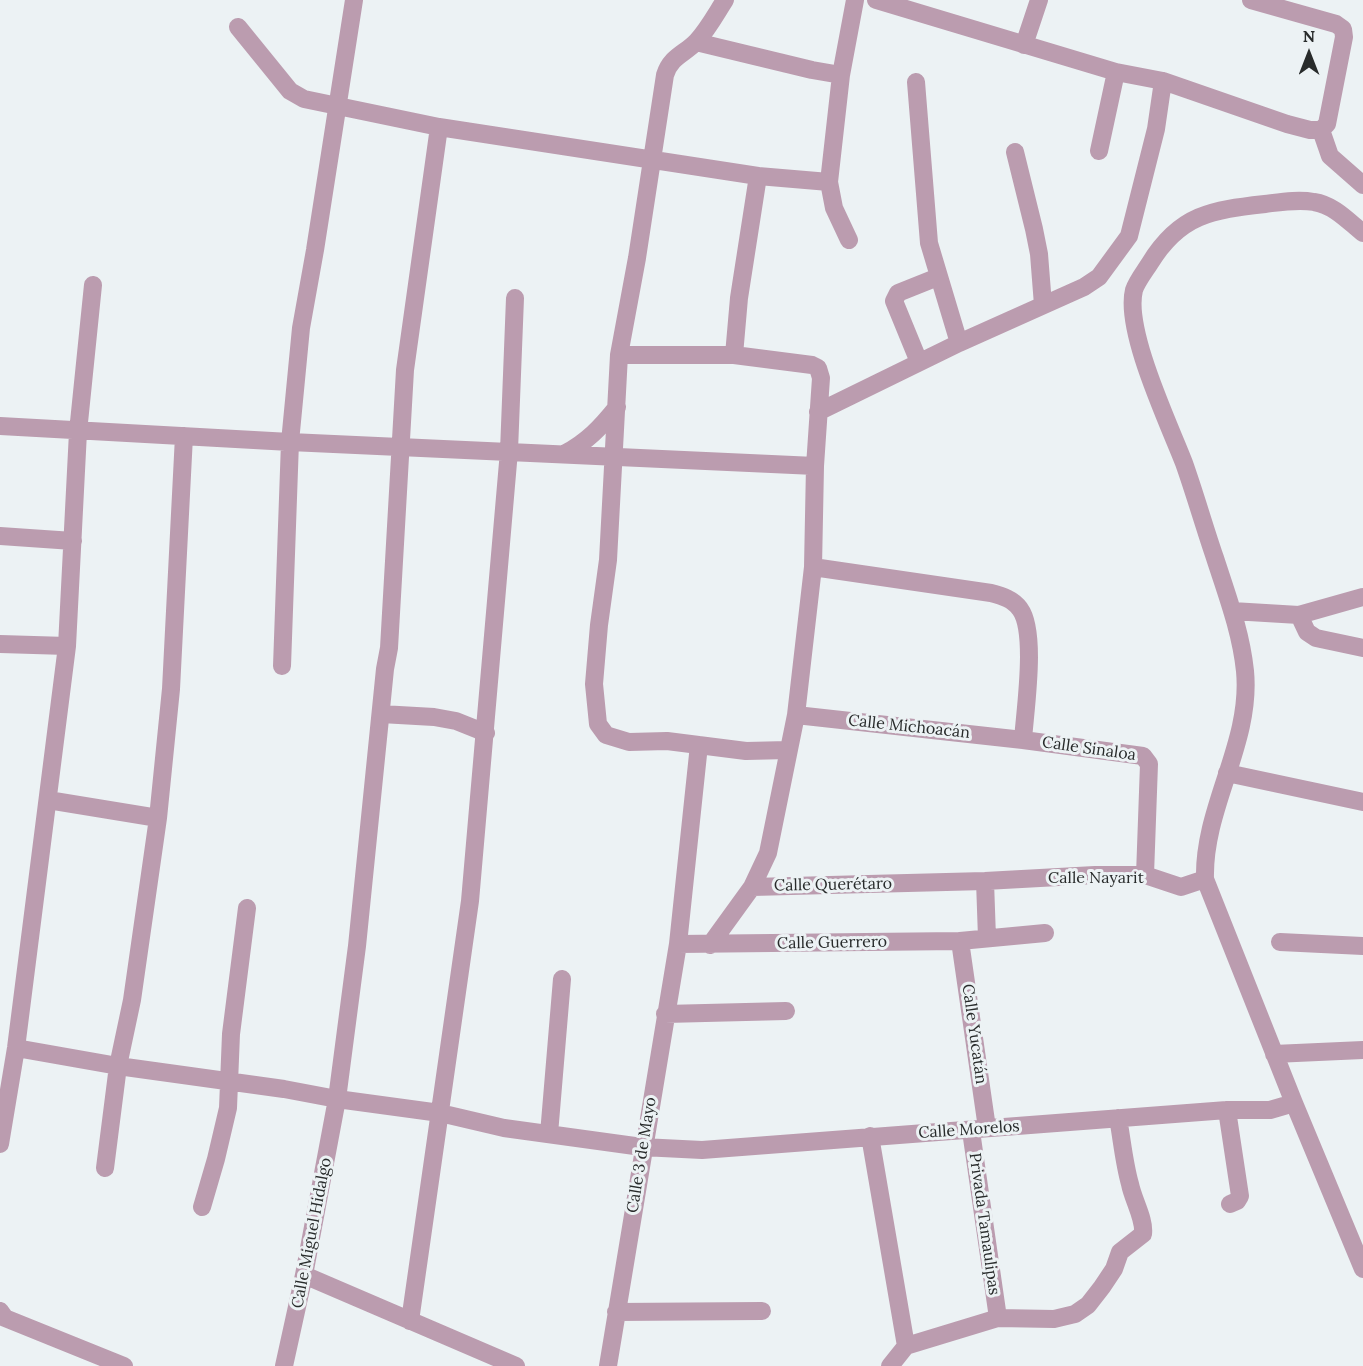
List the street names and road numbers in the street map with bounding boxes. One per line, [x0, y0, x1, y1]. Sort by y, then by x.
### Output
street label: Calle Michoacán [847, 711, 971, 743]
street label: Calle Sinaloa [1041, 733, 1137, 765]
street label: Calle Nayarit [1048, 868, 1144, 888]
street label: Calle Querétaro [774, 874, 892, 896]
street label: Calle Guerrero [777, 932, 887, 954]
street label: Calle Yucatán [957, 983, 991, 1085]
street label: Calle 3 de Mayo [623, 1096, 661, 1214]
street label: Calle Morelos [918, 1117, 1020, 1143]
street label: Privada Tamaulipas [965, 1152, 1003, 1296]
street label: Calle Miguel Hidalgo [288, 1156, 336, 1310]

